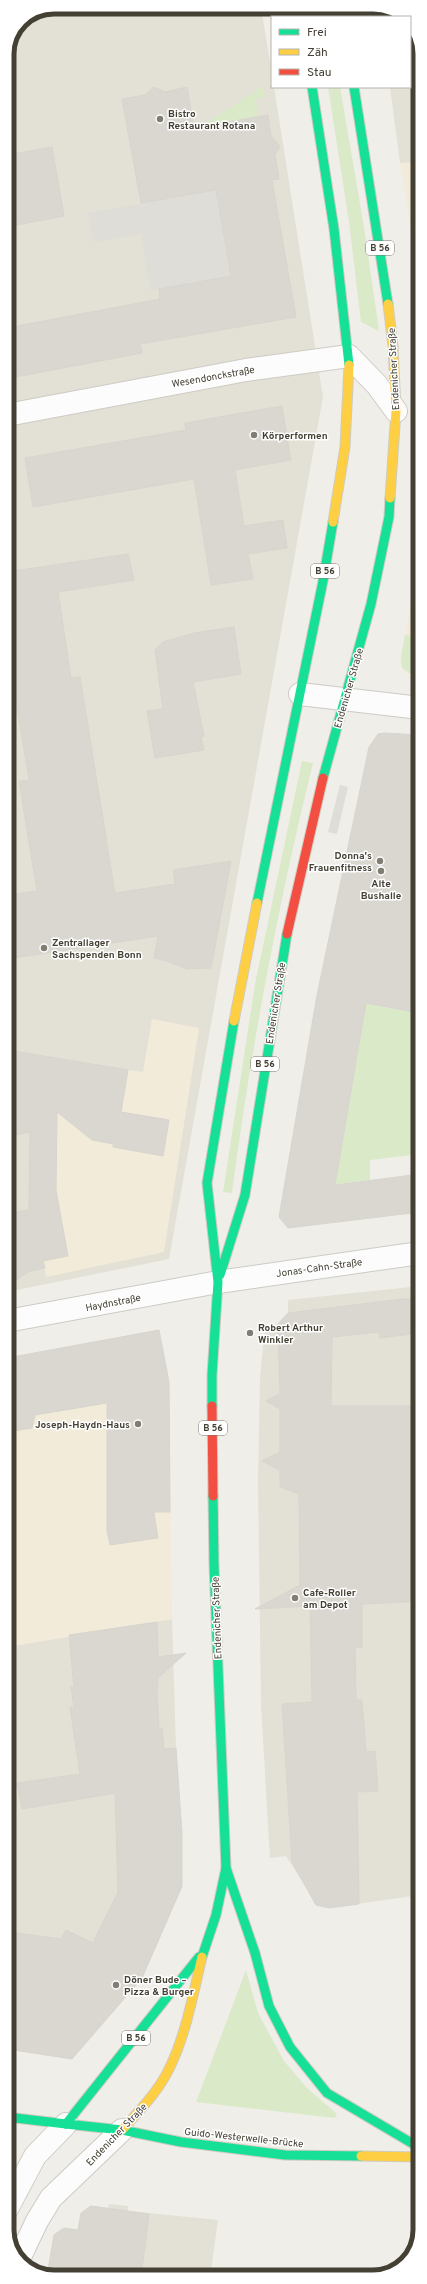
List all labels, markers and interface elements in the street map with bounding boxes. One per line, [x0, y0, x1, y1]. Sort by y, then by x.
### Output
legend [271, 16, 411, 88]
text: Frei [307, 25, 327, 41]
text: Zäh [307, 45, 328, 61]
text: Stau [307, 65, 332, 81]
place label: Bistro Restaurant Rotana [168, 108, 255, 133]
marker: Bistro Restaurant Rotana [155, 114, 165, 124]
road number: B 56 [366, 241, 394, 255]
street label: Endenicher Straße [386, 327, 403, 411]
street label: Wesendonckstraße [171, 364, 256, 391]
marker: Körperformen [249, 430, 259, 440]
place label: Körperformen [262, 430, 328, 443]
road number: B 56 [311, 564, 339, 578]
street label: Endenicher Straße [332, 647, 367, 730]
place label: Donna's Frauenfitness [309, 850, 372, 875]
marker: Donna's Frauenfitness [375, 856, 385, 866]
marker: Alte Bushalle [376, 866, 386, 876]
place label: Alte Bushalle [361, 878, 402, 903]
place label: Zentrallager Sachspenden Bonn [52, 937, 142, 962]
marker: Zentrallager Sachspenden Bonn [39, 943, 49, 953]
street label: Endenicher Straße [264, 961, 289, 1045]
road number: B 56 [251, 1057, 279, 1071]
street label: Jonas-Cahn-Straße [275, 1256, 363, 1281]
street label: Haydnstraße [84, 1292, 142, 1315]
place label: Robert Arthur Winkler [258, 1322, 324, 1347]
marker: Robert Arthur Winkler [245, 1328, 255, 1338]
place label: Joseph-Haydn-Haus [35, 1419, 130, 1432]
marker: Joseph-Haydn-Haus [133, 1419, 143, 1429]
road number: B 56 [199, 1421, 227, 1435]
street label: Endenicher Straße [210, 1576, 225, 1659]
place label: Cafe-Roller am Depot [303, 1587, 357, 1612]
marker: Cafe-Roller am Depot [290, 1593, 300, 1603]
place label: Döner Bude – Pizza & Burger [124, 1974, 195, 1999]
marker: Döner Bude – Pizza & Burger [111, 1980, 121, 1990]
road number: B 56 [122, 2031, 150, 2045]
street label: Endenicher Straße [84, 2101, 150, 2169]
street label: Guido-Westerwelle-Brücke [184, 2126, 304, 2151]

